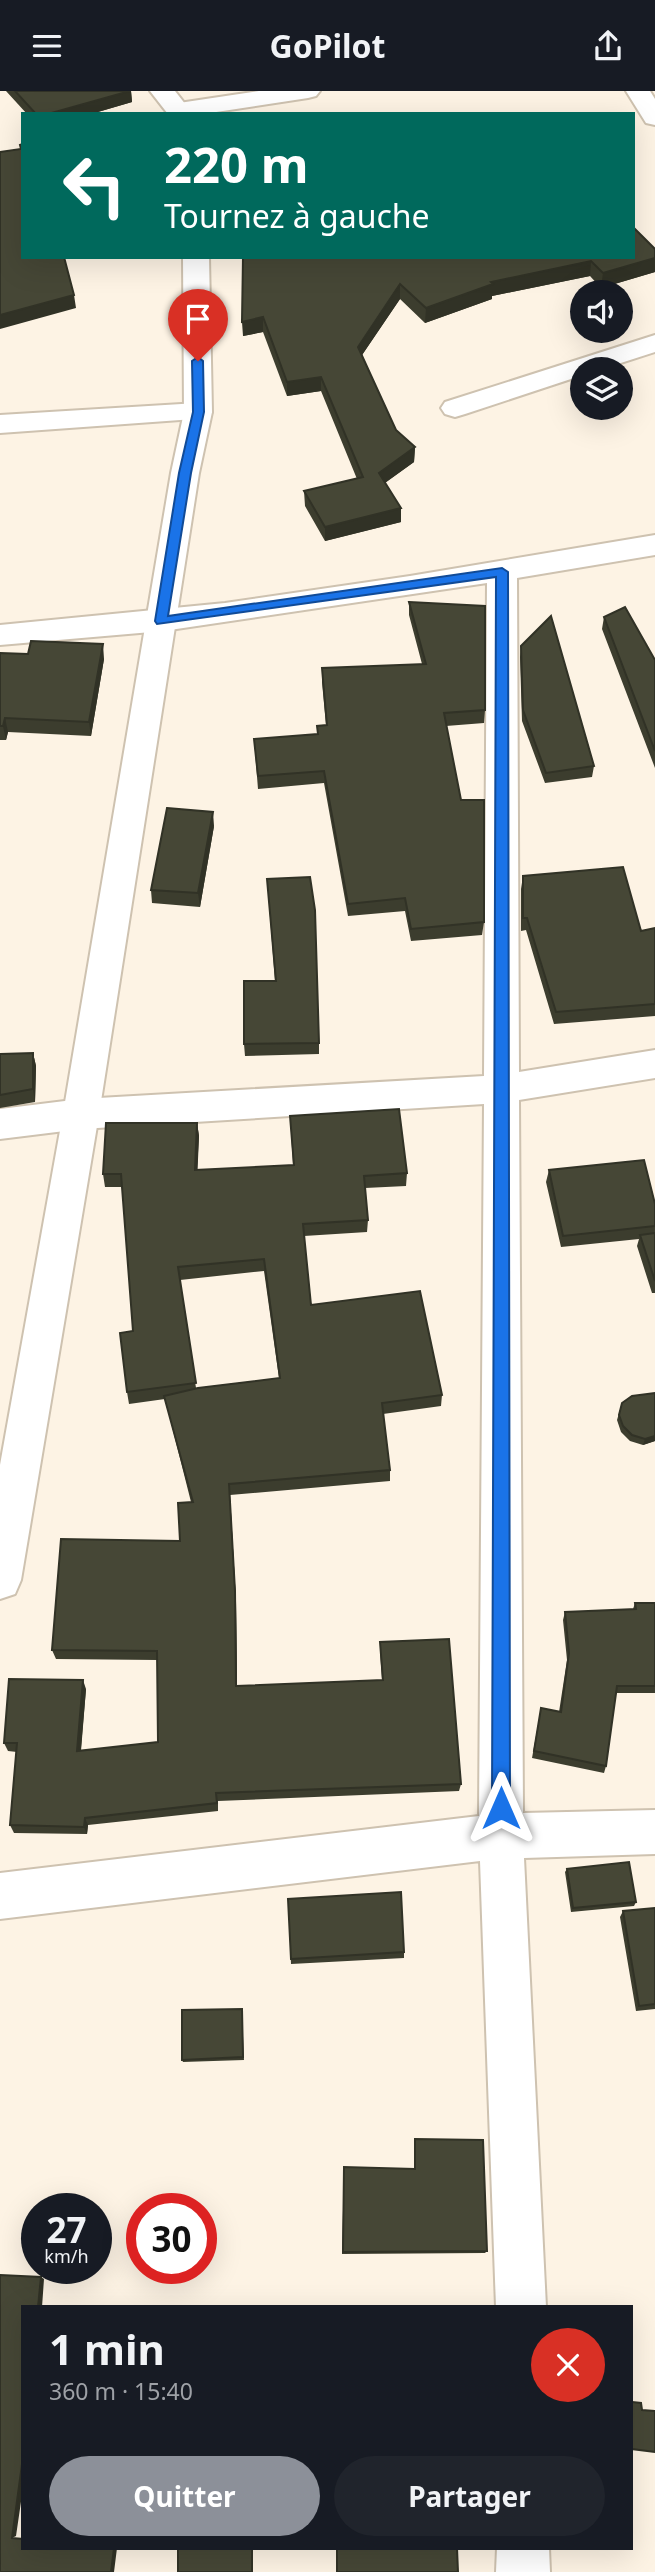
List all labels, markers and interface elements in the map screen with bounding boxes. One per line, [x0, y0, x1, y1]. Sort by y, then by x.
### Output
text: GoPilot [269, 24, 386, 67]
icon: menu [28, 27, 66, 65]
icon: share [589, 27, 627, 65]
text: 220 m [164, 131, 309, 197]
icon: left [49, 140, 140, 231]
text: Tournez à gauche [164, 194, 430, 237]
map controls [570, 280, 633, 420]
button: sound [570, 280, 633, 343]
pin [168, 289, 228, 361]
icon: arrive [179, 300, 217, 338]
button: layers [570, 357, 633, 420]
position arrow [464, 1771, 538, 1845]
speed limit sign: 30 [126, 2193, 217, 2284]
text: 27 [46, 2206, 87, 2253]
text: km/h [44, 2244, 89, 2268]
text: 1 min [49, 2320, 165, 2377]
button: close [531, 2328, 605, 2402]
text: 360 m · 15:40 [49, 2375, 193, 2407]
button: Quitter [49, 2456, 320, 2536]
button: Partager [334, 2456, 605, 2536]

